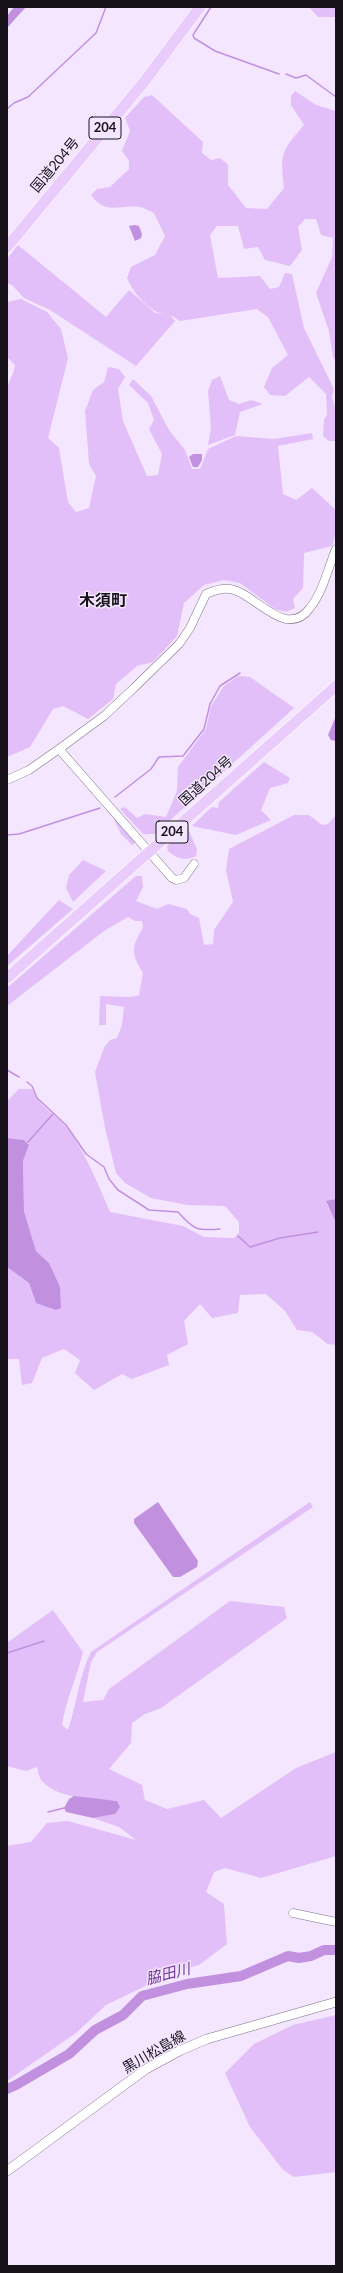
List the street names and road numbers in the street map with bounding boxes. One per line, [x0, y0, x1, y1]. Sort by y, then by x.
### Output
road number: 204 [89, 117, 121, 139]
street label: 国道204号 [27, 134, 83, 196]
street label: 国道204号 [176, 753, 236, 809]
road number: 204 [156, 821, 188, 843]
street label: 黒川松島線 [119, 2027, 189, 2077]

